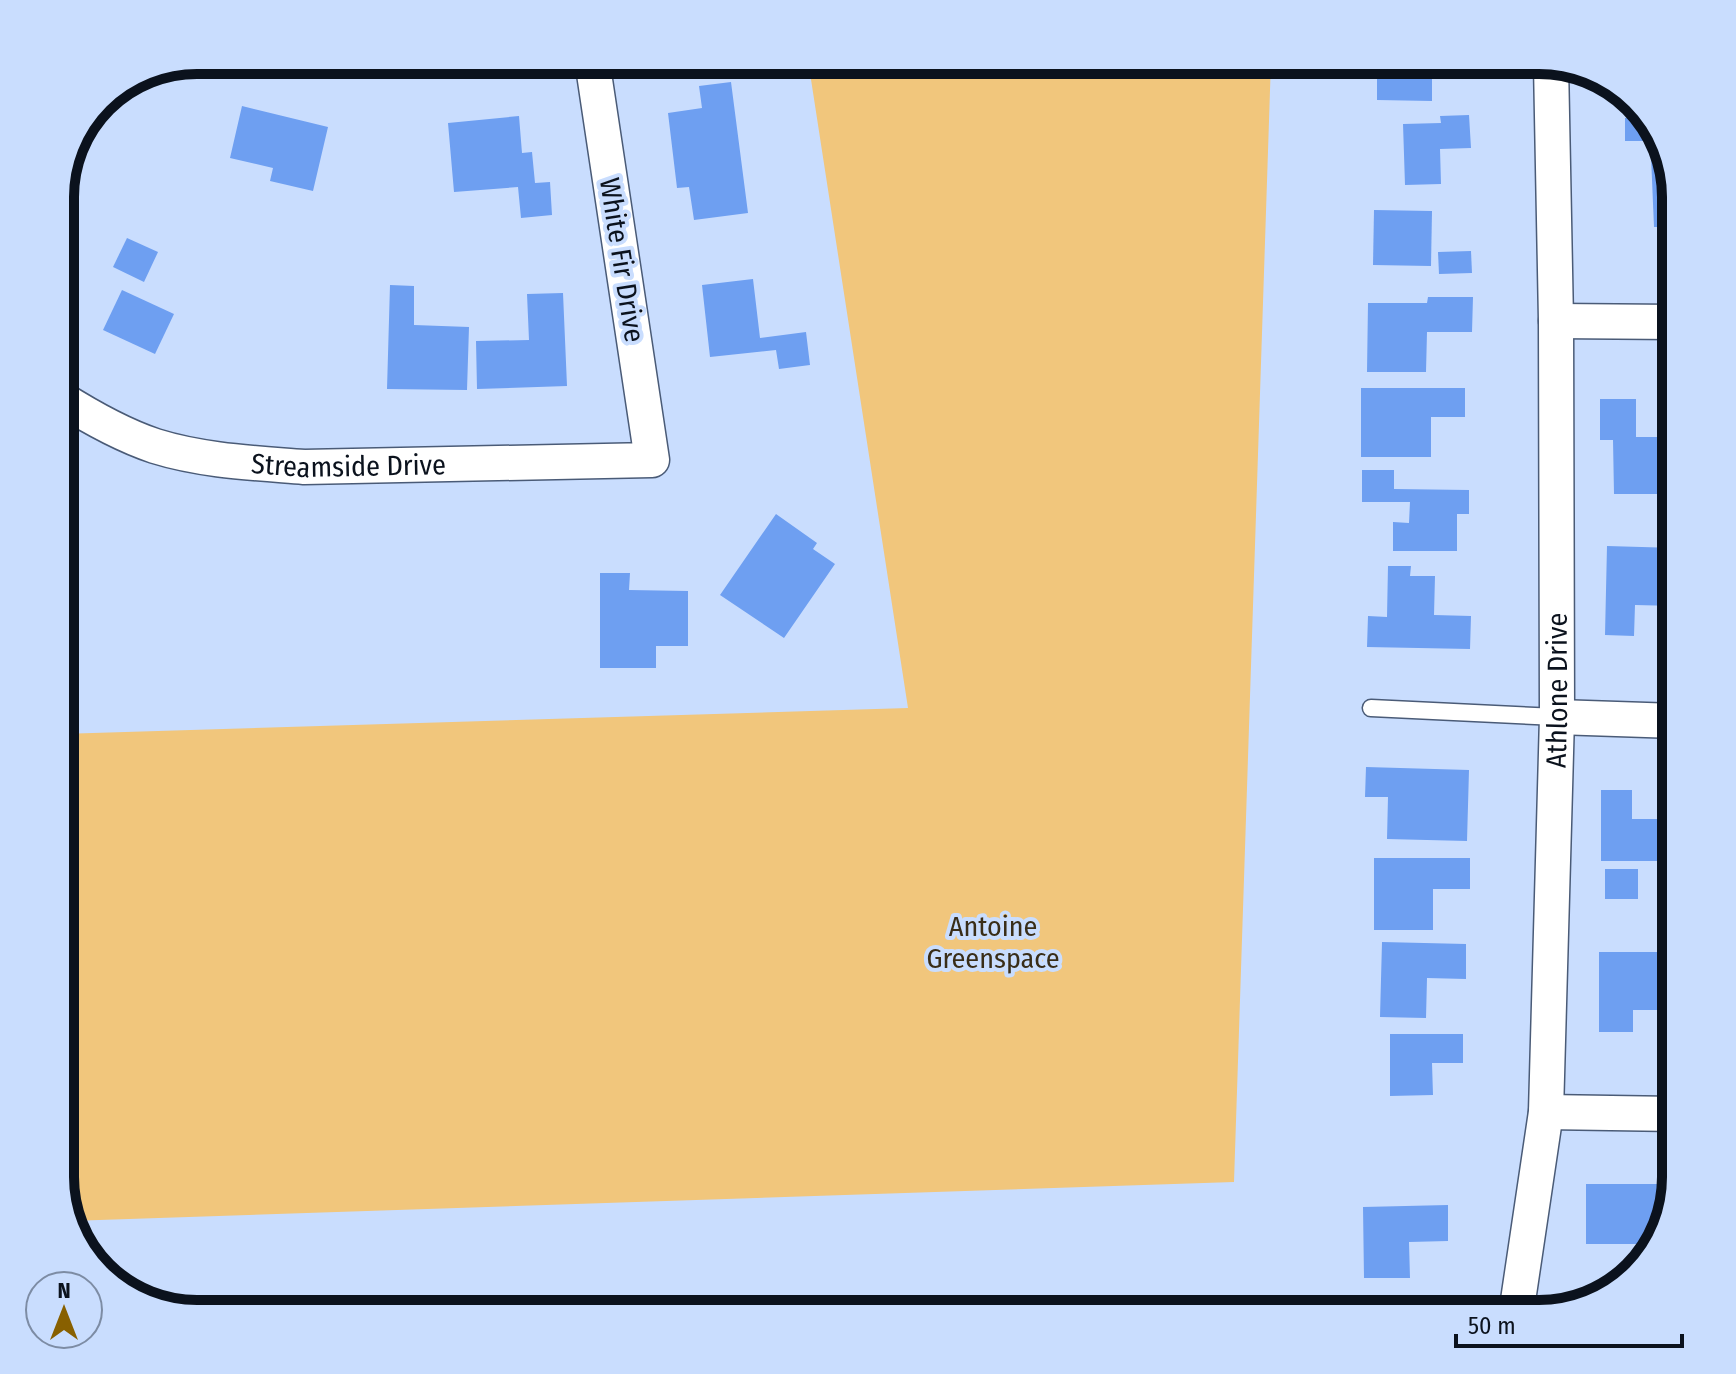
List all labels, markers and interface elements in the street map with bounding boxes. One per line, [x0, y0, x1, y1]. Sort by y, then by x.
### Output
street label: White Fir Drive [593, 175, 651, 345]
street label: Streamside Drive [250, 446, 446, 484]
street label: Athlone Drive [1539, 613, 1574, 768]
park label: Antoine Greenspace [926, 910, 1060, 975]
north arrow [24, 1270, 104, 1350]
text: N [57, 1277, 71, 1304]
scale bar [1456, 1298, 1682, 1348]
text: 50 m [1468, 1312, 1516, 1340]

